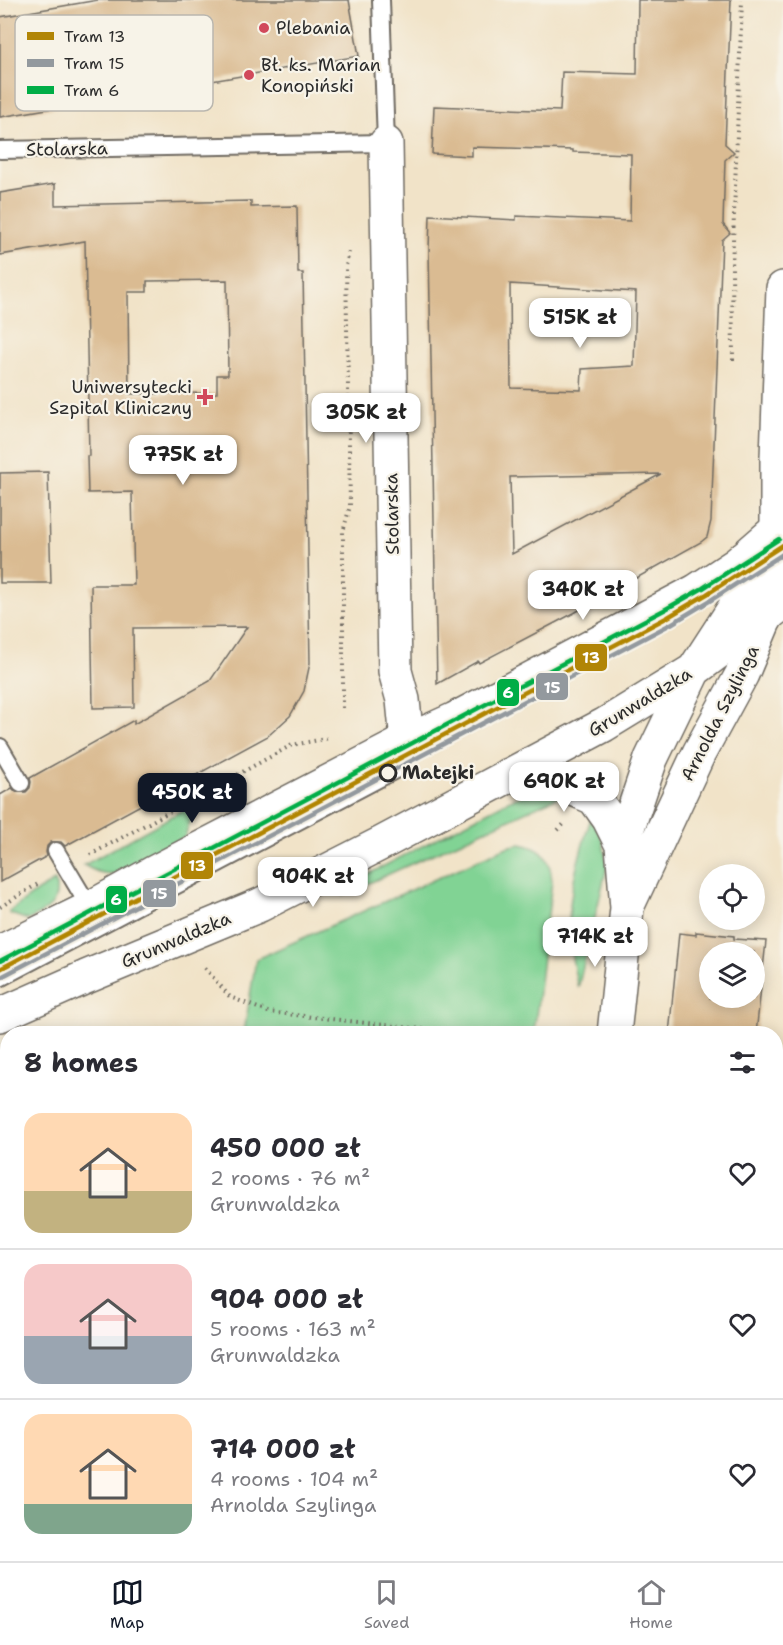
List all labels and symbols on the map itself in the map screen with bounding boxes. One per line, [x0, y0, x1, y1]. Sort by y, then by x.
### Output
legend [15, 15, 213, 111]
place label: Plebania [276, 16, 350, 40]
marker: Plebania [257, 21, 271, 35]
text: Tram 13 [64, 26, 125, 47]
text: Tram 15 [64, 53, 124, 74]
place label: Bł. ks. Marian Konopiński [261, 53, 381, 98]
marker: Bł. ks. Marian Konopiński [242, 68, 256, 82]
text: Tram 6 [64, 80, 119, 101]
street label: Stolarska [26, 136, 108, 162]
pin: 515K zł [525, 298, 635, 349]
place label: Uniwersytecki Szpital Kliniczny [49, 375, 192, 420]
marker: Uniwersytecki Szpital Kliniczny [196, 388, 214, 406]
pin: 305K zł [311, 393, 421, 444]
pin: 775K zł [128, 435, 238, 486]
street label: Stolarska [379, 473, 405, 555]
pin: 340K zł [528, 570, 638, 621]
street label: Arnolda Szylinga [675, 641, 765, 785]
line badge: 13 [574, 643, 608, 672]
text: 13 [582, 647, 600, 668]
street label: Grunwaldzka [584, 662, 696, 742]
line badge: 15 [535, 672, 569, 701]
text: 15 [543, 677, 561, 698]
line badge: 6 [496, 678, 520, 707]
text: 6 [502, 682, 514, 703]
place label: Matejki [402, 761, 474, 785]
pin: 690K zł [509, 762, 619, 813]
marker: Matejki [379, 764, 397, 782]
pin: 450K zł [137, 773, 247, 824]
line badge: 13 [180, 851, 214, 880]
text: 13 [188, 855, 206, 876]
pin: 904K zł [258, 857, 368, 908]
line badge: 15 [142, 879, 177, 908]
text: 15 [150, 883, 168, 904]
line badge: 6 [105, 885, 128, 914]
text: 6 [110, 889, 122, 910]
street label: Grunwaldzka [117, 906, 235, 974]
pin: 714K zł [540, 917, 650, 968]

